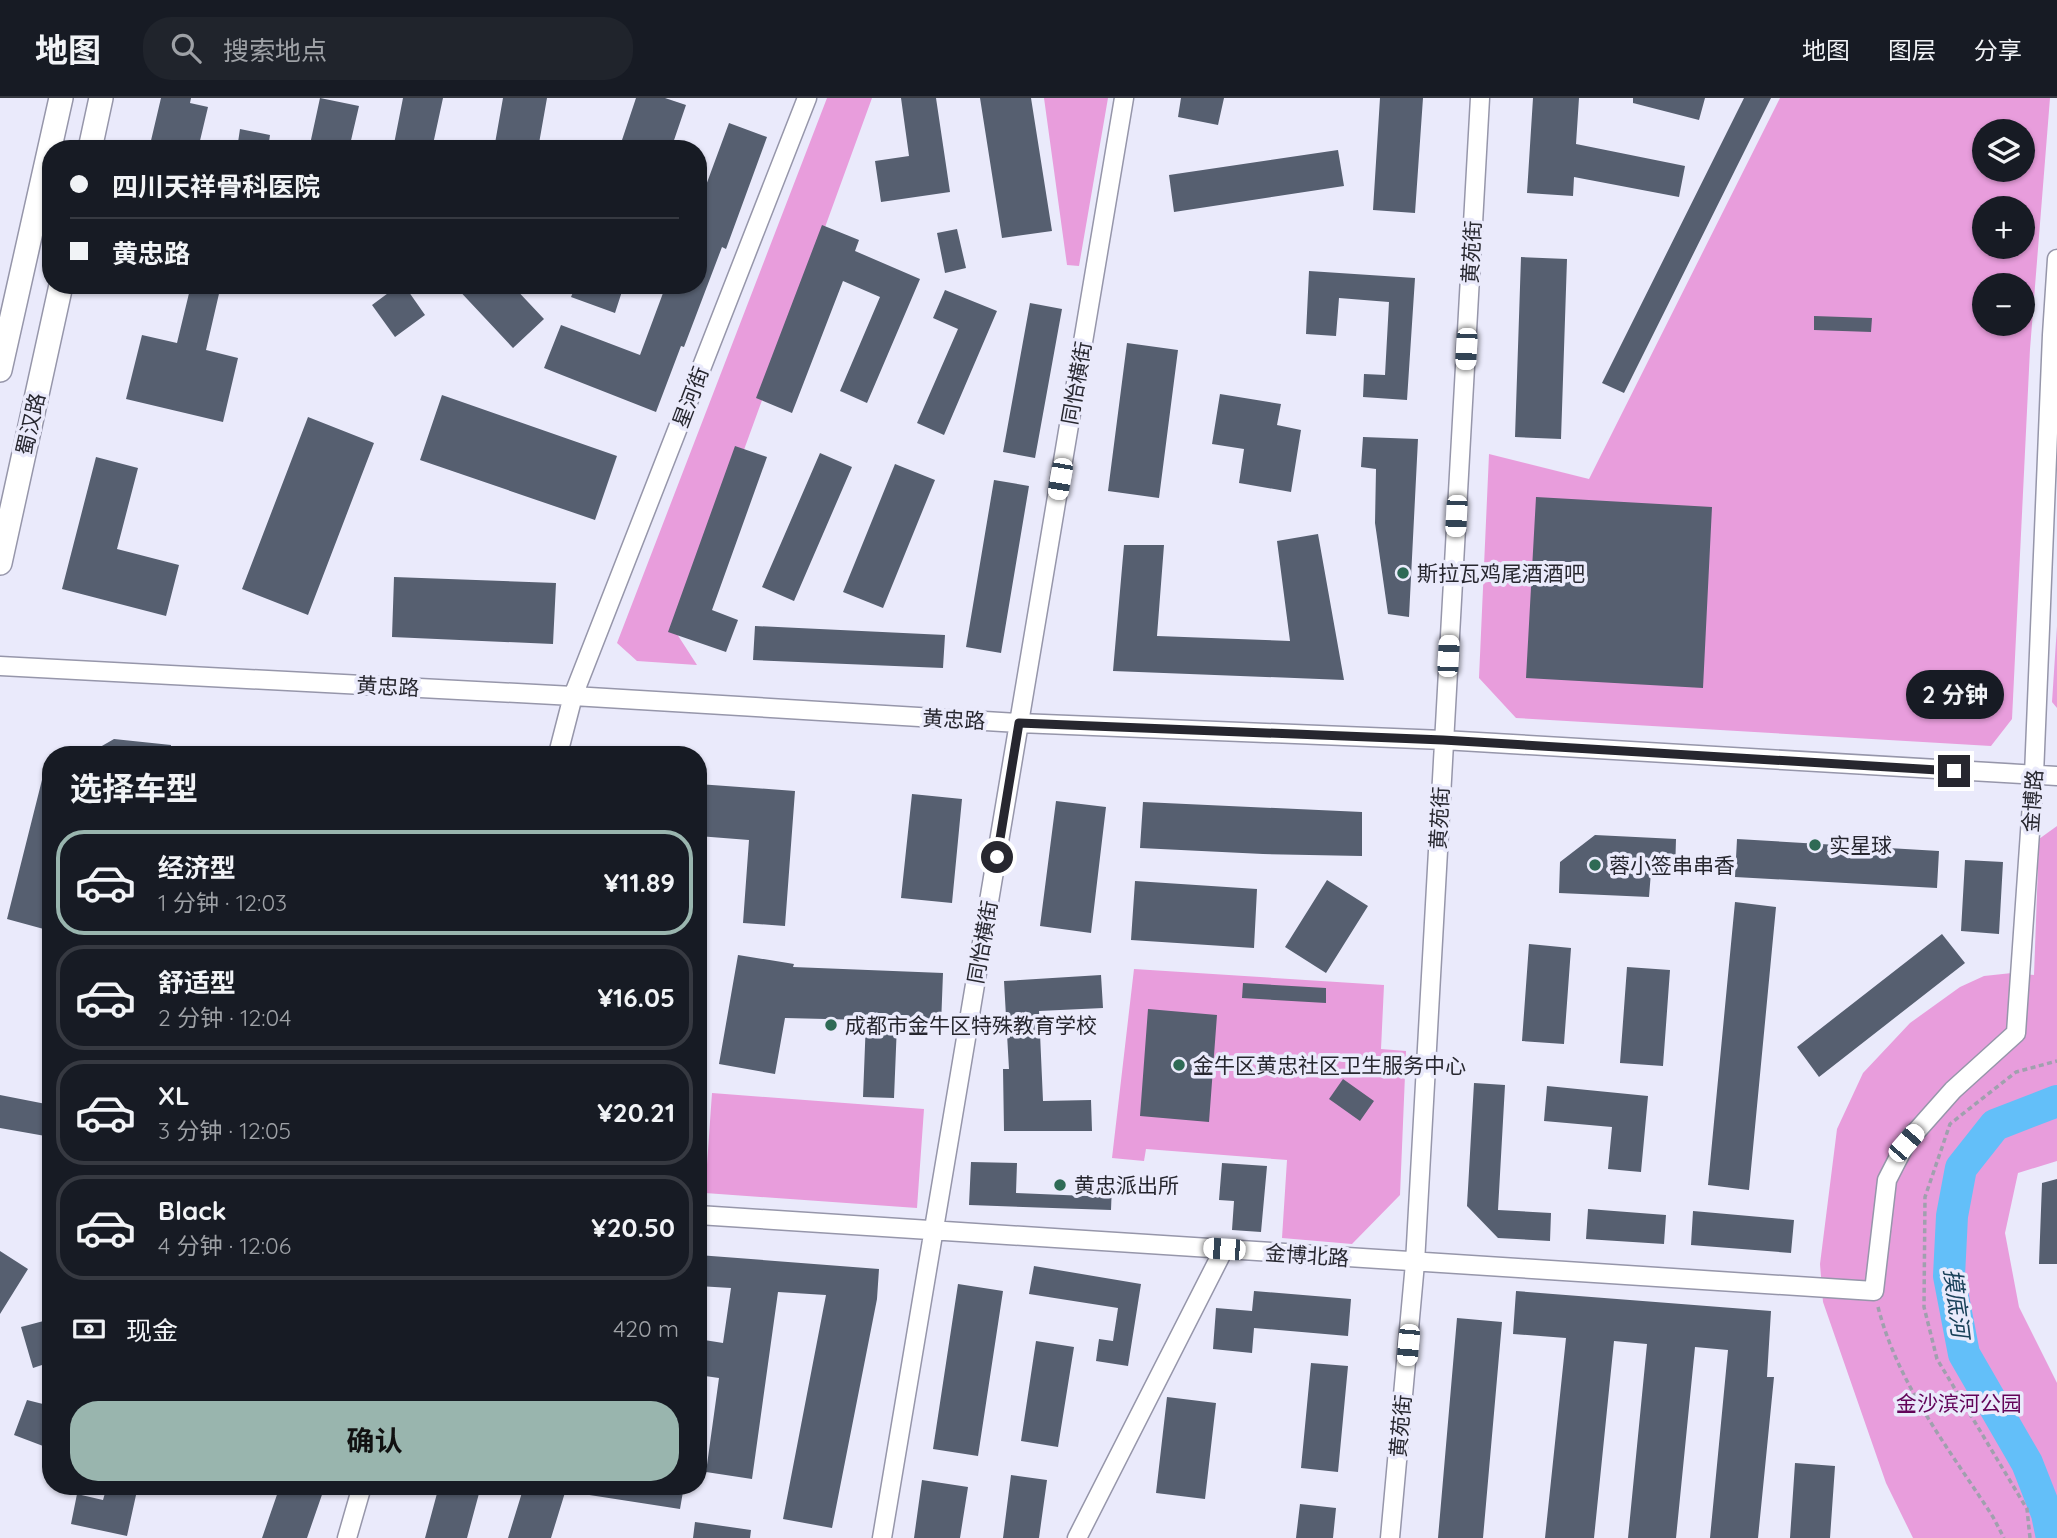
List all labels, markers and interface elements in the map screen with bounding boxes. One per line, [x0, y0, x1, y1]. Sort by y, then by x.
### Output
search box [143, 17, 633, 80]
text: 地图 [35, 29, 101, 70]
icon: search [167, 29, 205, 67]
text: 搜索地点 [223, 34, 327, 67]
text: 地图 [1802, 35, 1850, 65]
text: 图层 [1888, 35, 1936, 65]
text: 分享 [1974, 35, 2022, 65]
map controls [1972, 119, 2035, 336]
button: layers [1972, 119, 2035, 182]
text: 四川天祥骨科医院 [112, 170, 320, 203]
button: + [1972, 196, 2035, 259]
street label: 黄苑街 [1456, 220, 1486, 284]
text: 黄忠路 [112, 237, 190, 270]
button: − [1972, 273, 2035, 336]
car [1455, 327, 1478, 371]
street label: 同怡横街 [1056, 339, 1096, 427]
street label: 星河街 [667, 363, 713, 431]
street label: 蜀汉路 [10, 390, 50, 458]
car [1047, 456, 1074, 502]
car [1445, 494, 1468, 538]
place label: 斯拉瓦鸡尾酒酒吧 [1417, 560, 1585, 586]
marker: 斯拉瓦鸡尾酒酒吧 [1395, 565, 1411, 581]
car [1437, 634, 1460, 678]
callout: 2 分钟 [1905, 670, 2003, 718]
street label: 黄忠路 [356, 671, 420, 701]
text: 2 分钟 [1922, 680, 1988, 709]
street label: 黄忠路 [922, 704, 986, 734]
route end [1938, 755, 1970, 787]
text: 选择车型 [70, 768, 198, 808]
street label: 金博路 [2017, 769, 2047, 833]
street label: 黄苑街 [1424, 786, 1454, 850]
place label: 实星球 [1829, 832, 1892, 858]
marker: 实星球 [1807, 837, 1823, 853]
route start [981, 841, 1013, 873]
icon: car [74, 851, 137, 914]
text: 经济型 [158, 851, 236, 884]
place label: 蓉小签串串香 [1609, 852, 1735, 878]
marker: 蓉小签串串香 [1587, 857, 1603, 873]
text: ¥11.89 [604, 866, 675, 899]
text: 1 分钟 · 12:03 [158, 888, 287, 917]
street label: 同怡横街 [962, 898, 1002, 986]
icon: car [74, 966, 137, 1029]
text: 舒适型 [158, 966, 236, 999]
text: ¥16.05 [598, 981, 675, 1014]
text: 2 分钟 · 12:04 [158, 1003, 291, 1032]
place label: 成都市金牛区特殊教育学校 [845, 1012, 1097, 1038]
marker: 成都市金牛区特殊教育学校 [823, 1017, 839, 1033]
place label: 金牛区黄忠社区卫生服务中心 [1193, 1052, 1466, 1078]
marker: 金牛区黄忠社区卫生服务中心 [1171, 1057, 1187, 1073]
text: XL [158, 1079, 190, 1112]
icon: car [74, 1081, 137, 1144]
text: ¥20.21 [597, 1096, 675, 1129]
text: 3 分钟 · 12:05 [158, 1116, 291, 1145]
car [1885, 1120, 1928, 1166]
place label: 黄忠派出所 [1074, 1172, 1179, 1198]
marker: 黄忠派出所 [1052, 1177, 1068, 1193]
text: Black [158, 1194, 227, 1227]
icon: car [74, 1196, 137, 1259]
text: ¥20.50 [591, 1211, 675, 1244]
text: 4 分钟 · 12:06 [158, 1231, 291, 1260]
car [1203, 1237, 1246, 1261]
street label: 金博北路 [1264, 1239, 1350, 1271]
water label: 摸底河 [1938, 1267, 1976, 1343]
icon: cash [70, 1310, 108, 1348]
text: 现金 [126, 1314, 178, 1347]
text: 420 m [613, 1314, 679, 1343]
car [1396, 1323, 1421, 1367]
park label: 金沙滨河公园 [1896, 1390, 2022, 1416]
street label: 黄苑街 [1384, 1393, 1416, 1459]
button: 确认 [70, 1401, 679, 1481]

